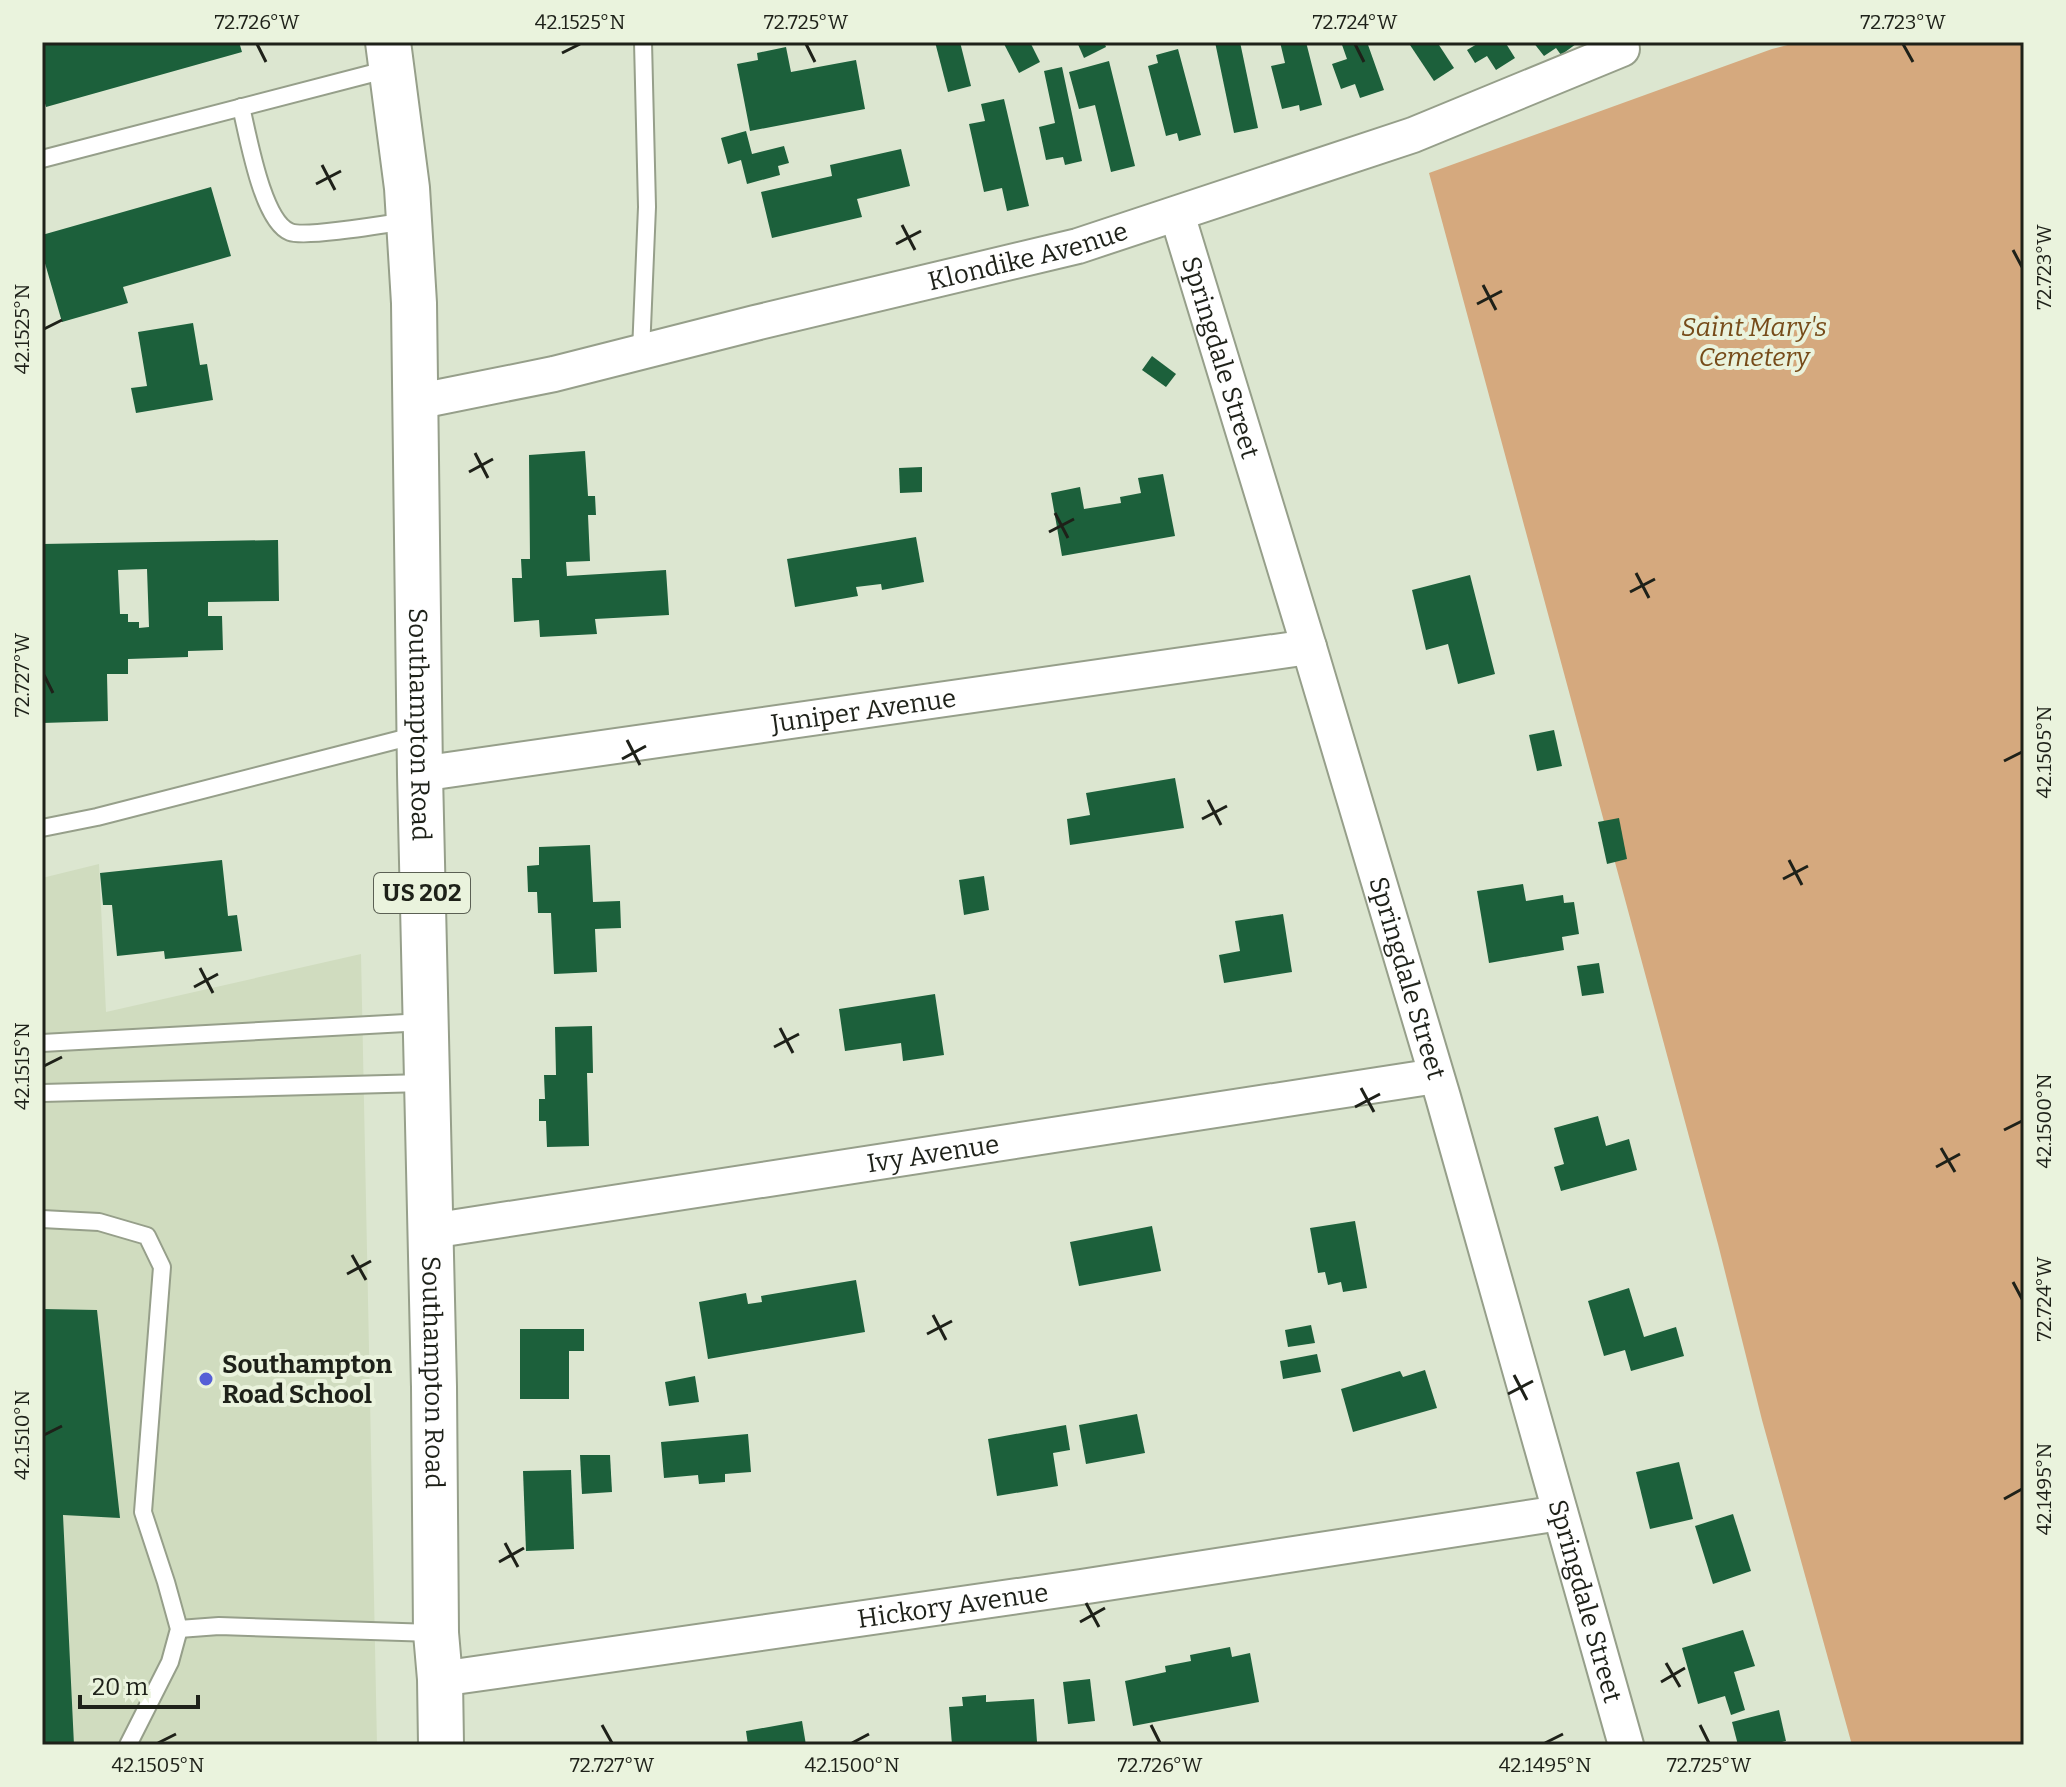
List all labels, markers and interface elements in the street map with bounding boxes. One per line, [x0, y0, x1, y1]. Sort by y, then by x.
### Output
text: 72.726°W [214, 10, 300, 34]
text: 42.1525°N [535, 10, 625, 34]
text: 72.725°W [764, 10, 849, 34]
text: 72.724°W [1313, 10, 1398, 34]
text: 72.723°W [1860, 10, 1946, 34]
street label: Klondike Avenue [925, 215, 1132, 297]
text: 72.723°W [2032, 224, 2056, 310]
street label: Springdale Street [1175, 253, 1266, 463]
text: 42.1525°N [10, 284, 34, 374]
park label: Saint Mary's Cemetery [1681, 312, 1827, 373]
street label: Southampton Road [402, 608, 437, 841]
text: 72.727°W [10, 632, 34, 717]
street label: Juniper Avenue [768, 682, 958, 739]
text: 42.1505°N [2032, 705, 2056, 798]
road number: US 202 [374, 873, 470, 913]
street label: Springdale Street [1363, 873, 1452, 1083]
text: 42.1515°N [10, 1022, 34, 1110]
text: 42.1500°N [2032, 1073, 2056, 1168]
street label: Ivy Avenue [865, 1128, 1001, 1179]
street label: Southampton Road [416, 1255, 450, 1489]
text: 72.724°W [2032, 1256, 2056, 1341]
place label: Southampton Road School [222, 1349, 393, 1410]
marker: Southampton Road School [197, 1370, 215, 1388]
text: 42.1510°N [10, 1390, 34, 1480]
text: 42.1495°N [2032, 1442, 2056, 1535]
street label: Springdale Street [1542, 1496, 1629, 1707]
street label: Hickory Avenue [855, 1576, 1050, 1634]
scale bar [80, 1659, 198, 1709]
text: 20 m [92, 1673, 148, 1701]
text: 42.1505°N [112, 1753, 205, 1777]
text: 72.727°W [570, 1753, 655, 1777]
text: 42.1500°N [805, 1753, 900, 1777]
text: 72.726°W [1117, 1753, 1203, 1777]
text: 42.1495°N [1499, 1753, 1592, 1777]
text: 72.725°W [1667, 1753, 1752, 1777]

